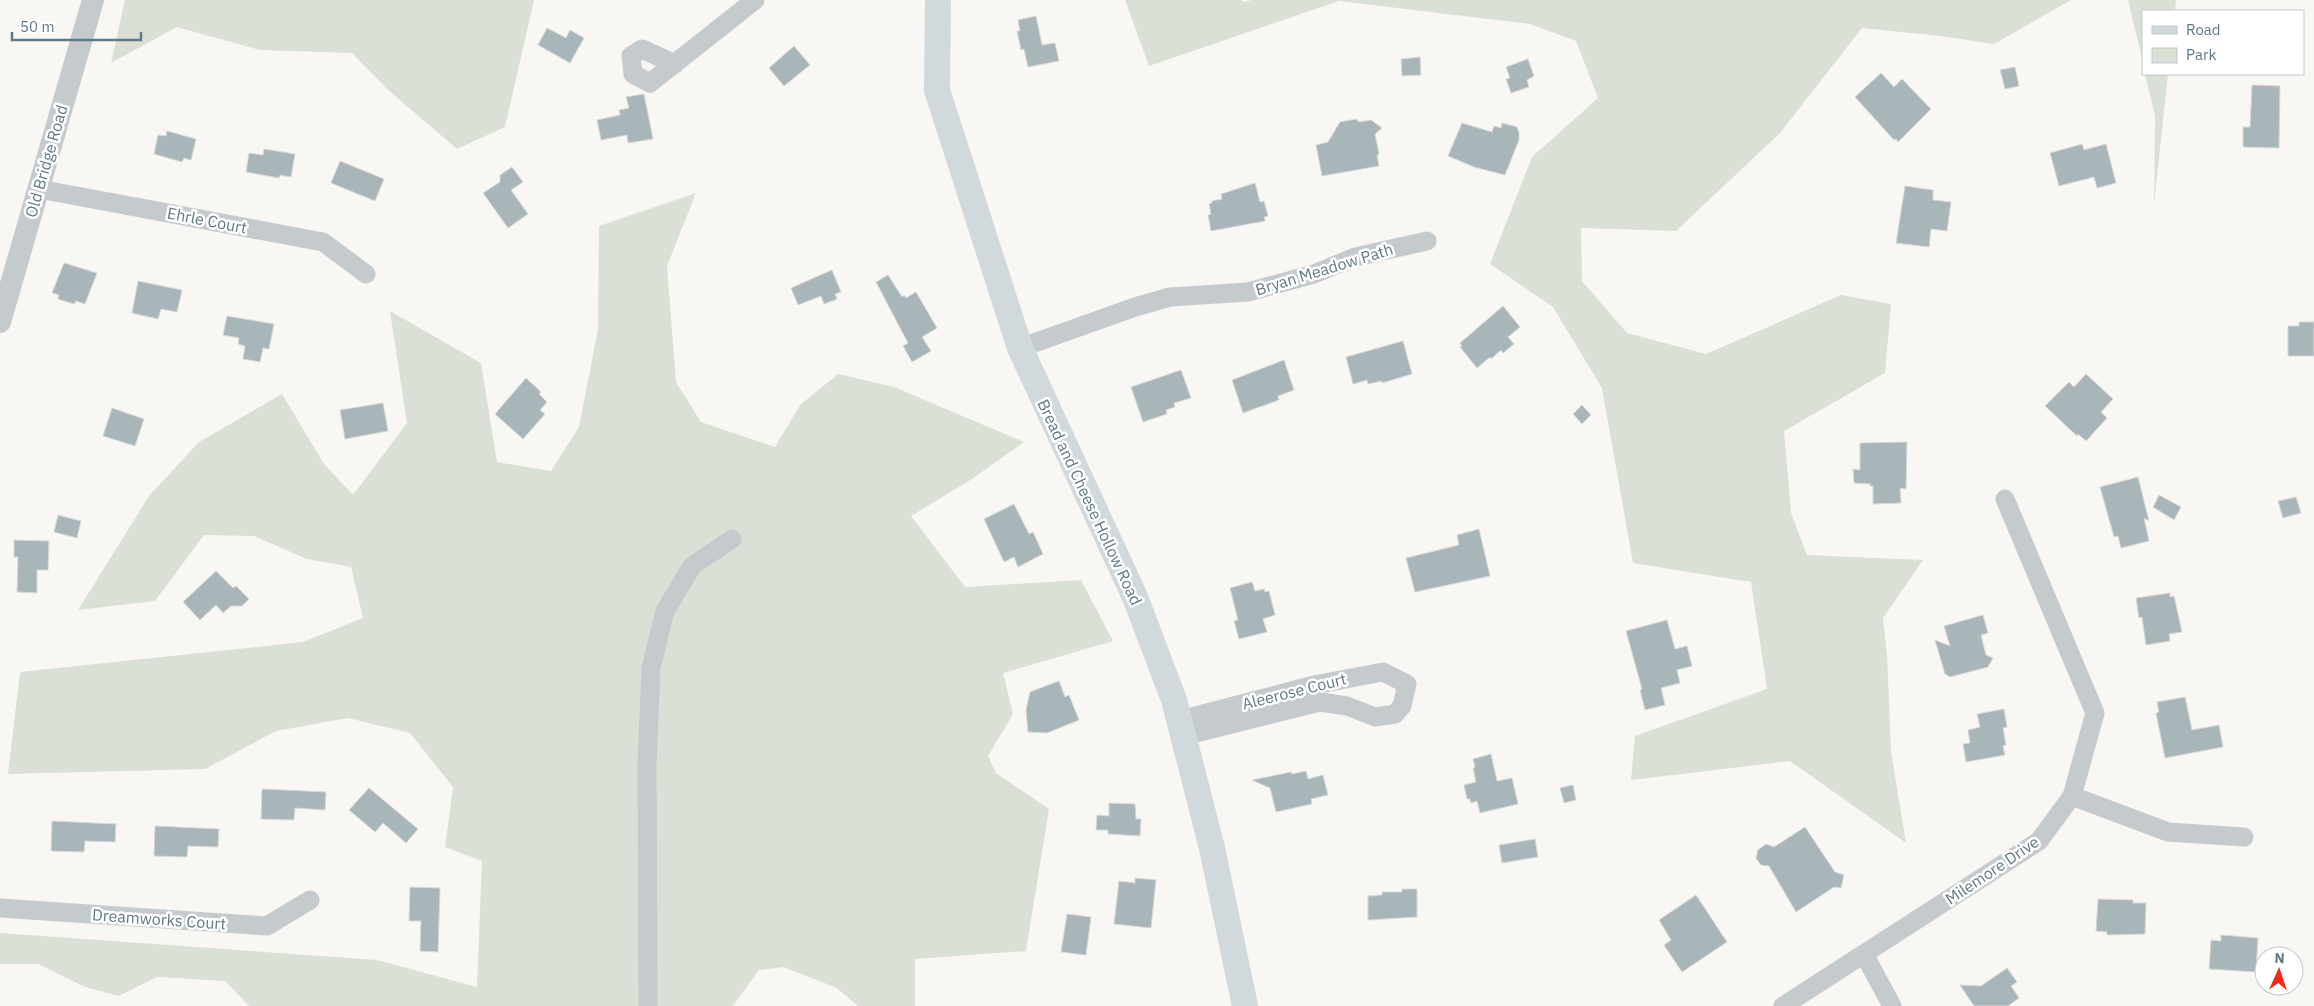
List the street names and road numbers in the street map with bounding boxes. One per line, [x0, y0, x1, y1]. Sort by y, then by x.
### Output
street label: Old Bridge Road [20, 102, 72, 220]
street label: Ehrle Court [165, 202, 249, 238]
street label: Bryan Meadow Path [1253, 239, 1395, 299]
street label: Bread and Cheese Hollow Road [1033, 396, 1147, 608]
street label: Aleerose Court [1240, 668, 1348, 714]
street label: Milemore Drive [1941, 831, 2043, 909]
street label: Dreamworks Court [91, 904, 227, 934]

